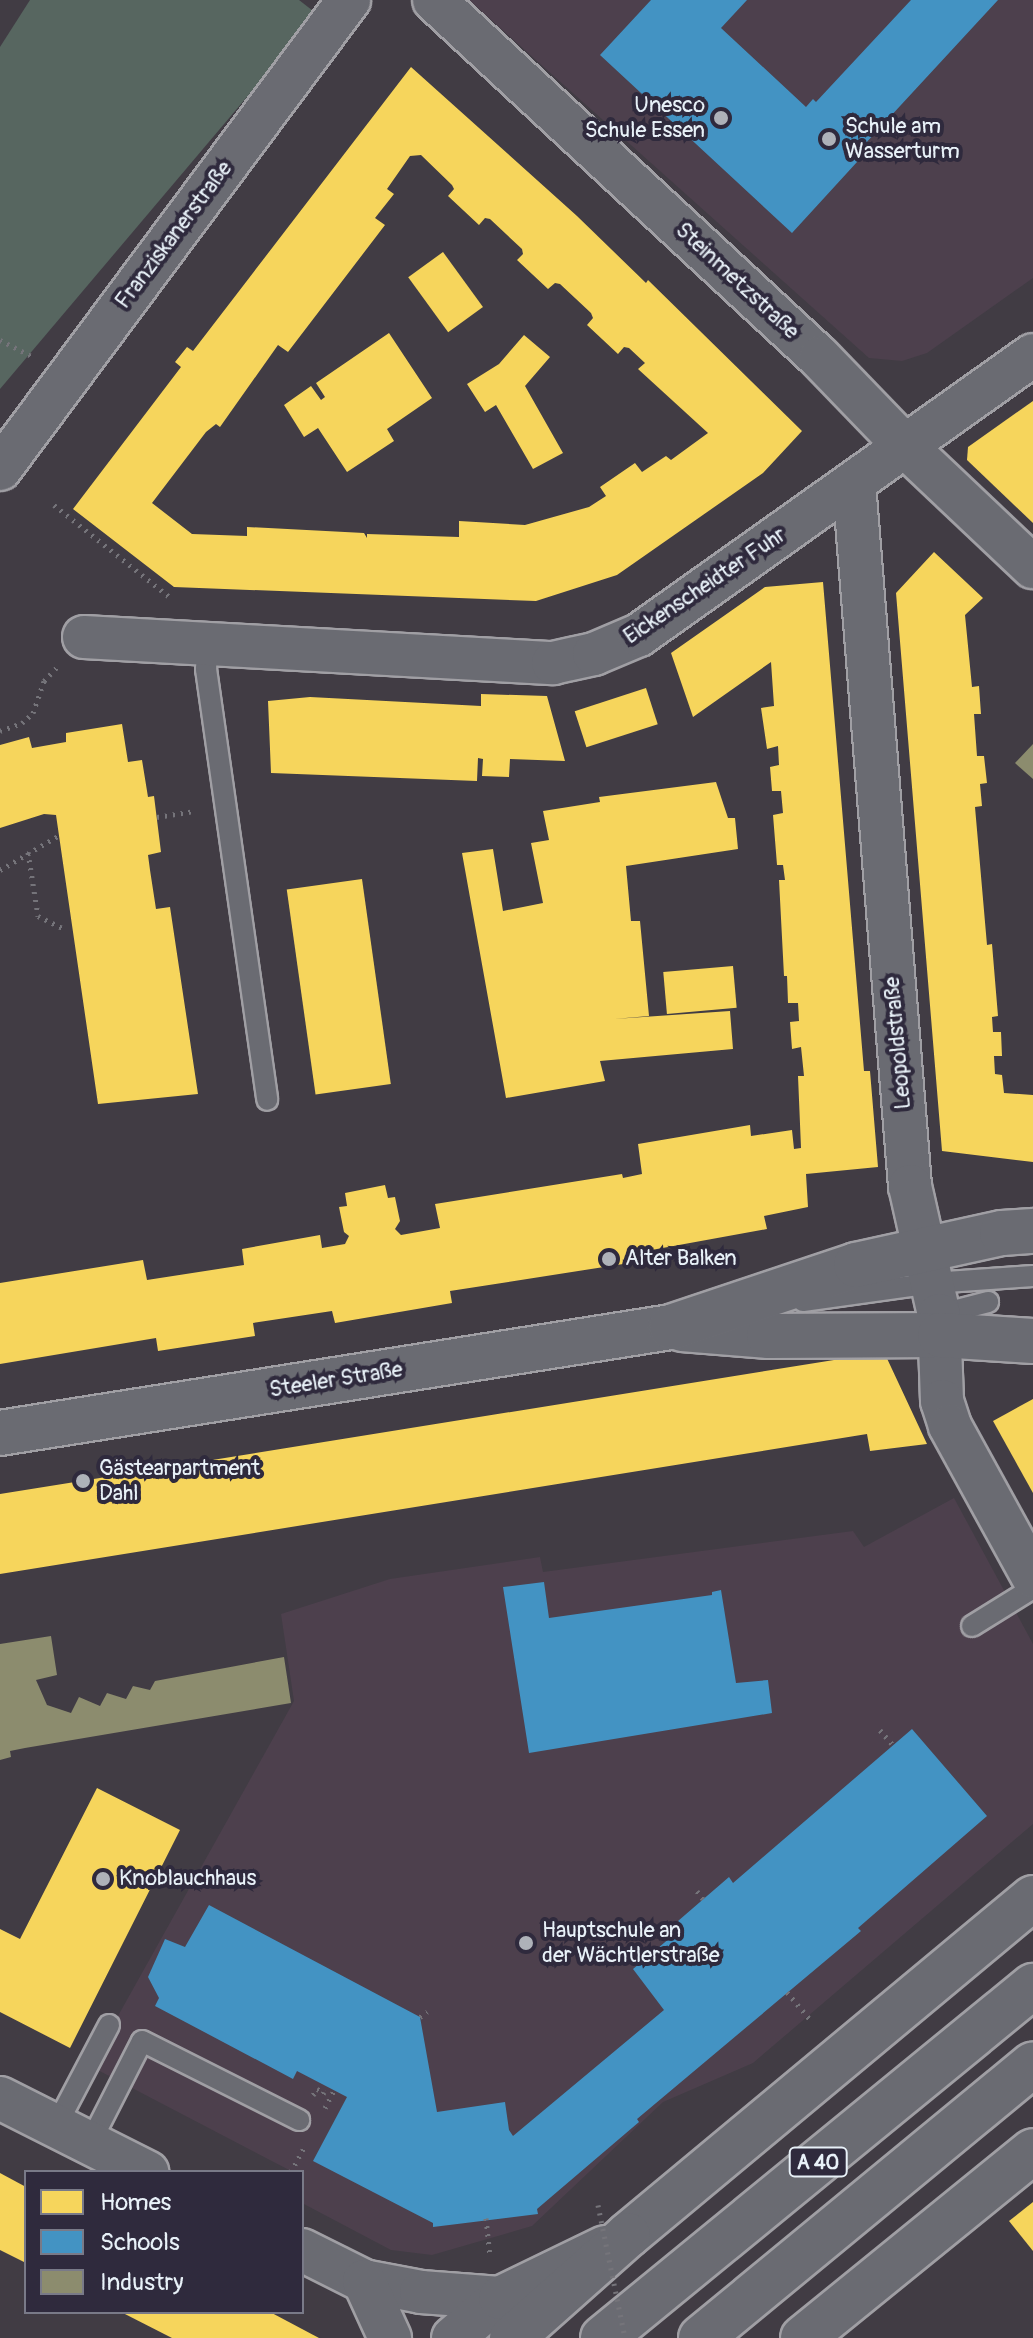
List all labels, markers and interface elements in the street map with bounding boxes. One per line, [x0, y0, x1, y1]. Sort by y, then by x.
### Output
place label: Unesco Schule Essen [585, 92, 705, 144]
marker: Unesco Schule Essen [712, 109, 730, 127]
place label: Schule am Wasserturm [845, 113, 960, 164]
marker: Schule am Wasserturm [820, 130, 838, 148]
street label: Franziskanerstraße [110, 156, 238, 314]
street label: Steinmetzstraße [670, 217, 804, 345]
street label: Eickenscheidter Fuhr [619, 522, 791, 650]
street label: Leopoldstraße [879, 976, 917, 1110]
place label: Alter Balken [625, 1246, 737, 1272]
marker: Alter Balken [600, 1250, 618, 1268]
street label: Steeler Straße [267, 1356, 405, 1404]
place label: Gästearpartment Dahl [99, 1455, 260, 1506]
marker: Gästearpartment Dahl [74, 1472, 92, 1490]
place label: Knoblauchhaus [119, 1866, 256, 1892]
marker: Knoblauchhaus [94, 1870, 112, 1888]
place label: Hauptschule an der Wächtlerstraße [542, 1917, 720, 1968]
marker: Hauptschule an der Wächtlerstraße [517, 1934, 535, 1952]
road number: A 40 [788, 2146, 848, 2178]
legend [24, 2170, 304, 2314]
text: Homes [100, 2188, 171, 2217]
text: Schools [100, 2228, 180, 2257]
text: Industry [100, 2268, 183, 2297]

